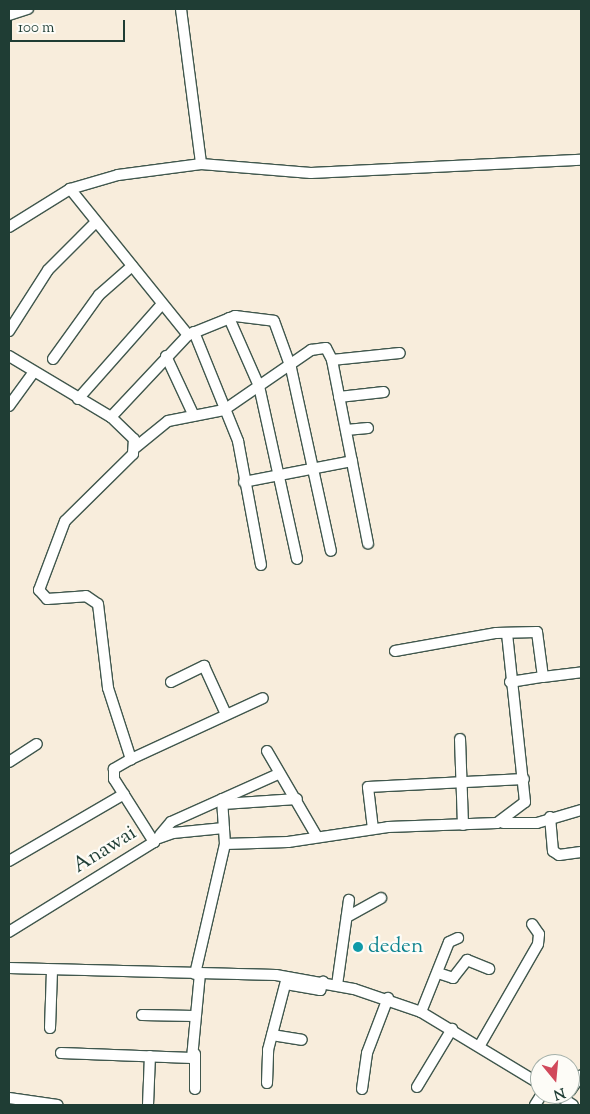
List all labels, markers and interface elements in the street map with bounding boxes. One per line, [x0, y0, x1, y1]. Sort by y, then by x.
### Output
scale bar [12, 10, 128, 42]
text: 100 m [18, 18, 54, 39]
street label: Anawai [69, 821, 141, 879]
place label: deden [368, 934, 423, 960]
marker: deden [352, 941, 364, 953]
north arrow [530, 1054, 580, 1104]
text: N [551, 1081, 567, 1104]

